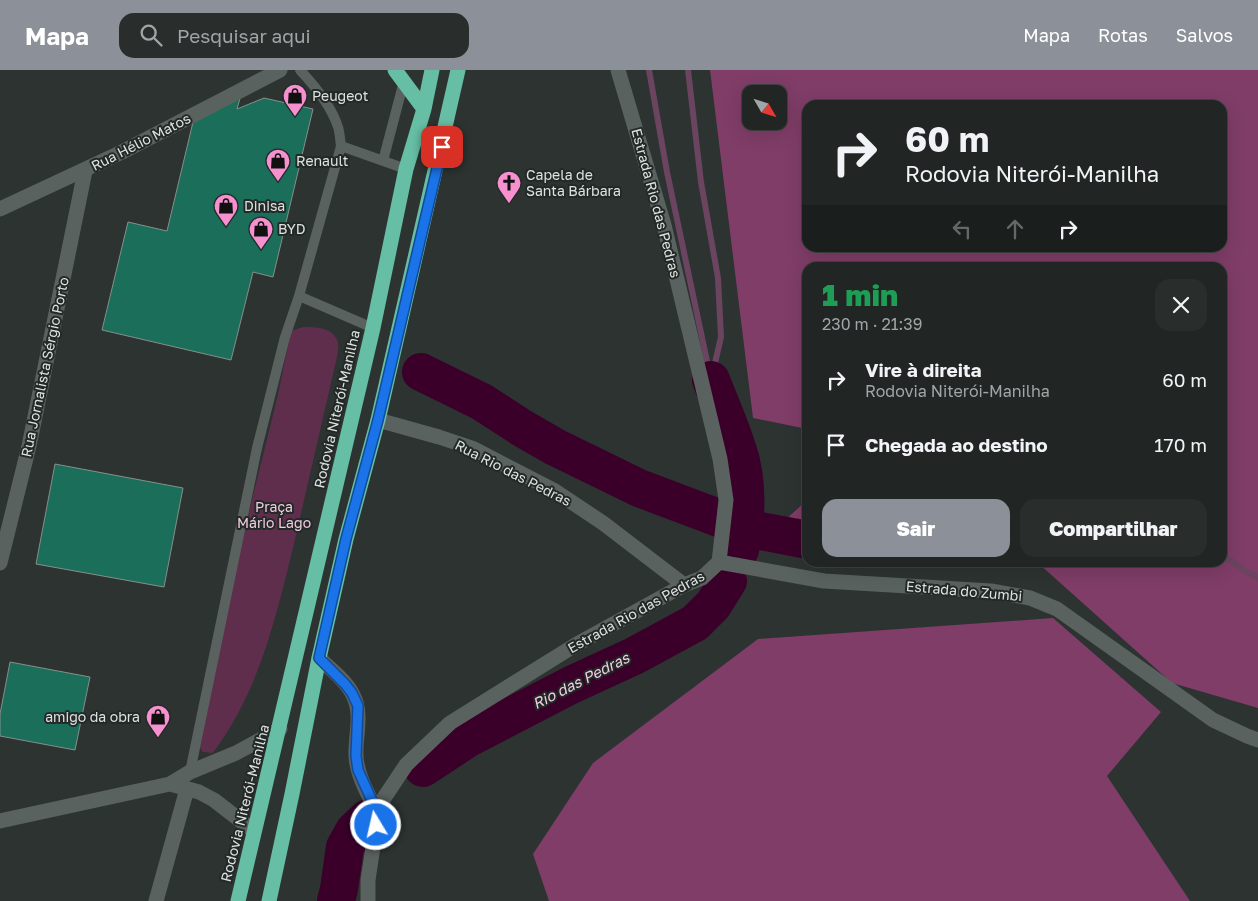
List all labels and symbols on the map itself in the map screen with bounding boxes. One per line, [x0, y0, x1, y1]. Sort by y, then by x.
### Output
shop icon: Peugeot [282, 83, 308, 117]
north arrow [742, 85, 788, 130]
place label: Peugeot [312, 87, 368, 104]
street label: Rua Hélio Matos [88, 109, 193, 174]
pin [421, 126, 463, 168]
street label: Estrada Rio das Pedras [628, 126, 685, 279]
shop icon: Renault [265, 148, 291, 182]
place label: Renault [296, 152, 348, 169]
place label: Capela de Santa Bárbara [526, 166, 621, 199]
church icon: Capela de Santa Bárbara [496, 170, 522, 204]
shop icon: Dinisa [213, 193, 239, 227]
place label: Dinisa [244, 197, 285, 214]
shop icon: BYD [248, 216, 274, 250]
place label: BYD [278, 220, 306, 237]
street label: Rua Jornalista Sérgio Porto [17, 275, 72, 459]
street label: Rodovia Niterói-Manilha [310, 328, 363, 490]
street label: Rua Rio das Pedras [452, 436, 574, 509]
park label: Praça Mário Lago [237, 498, 311, 531]
street label: Estrada Rio das Pedras [564, 567, 707, 656]
street label: Estrada do Zumbi [905, 577, 1023, 604]
water label: Rio das Pedras [529, 648, 633, 712]
shop icon: amigo da obra [145, 704, 171, 738]
place label: amigo da obra [45, 708, 140, 725]
street label: Rodovia Niterói-Manilha [217, 722, 272, 883]
position arrow [349, 798, 401, 850]

